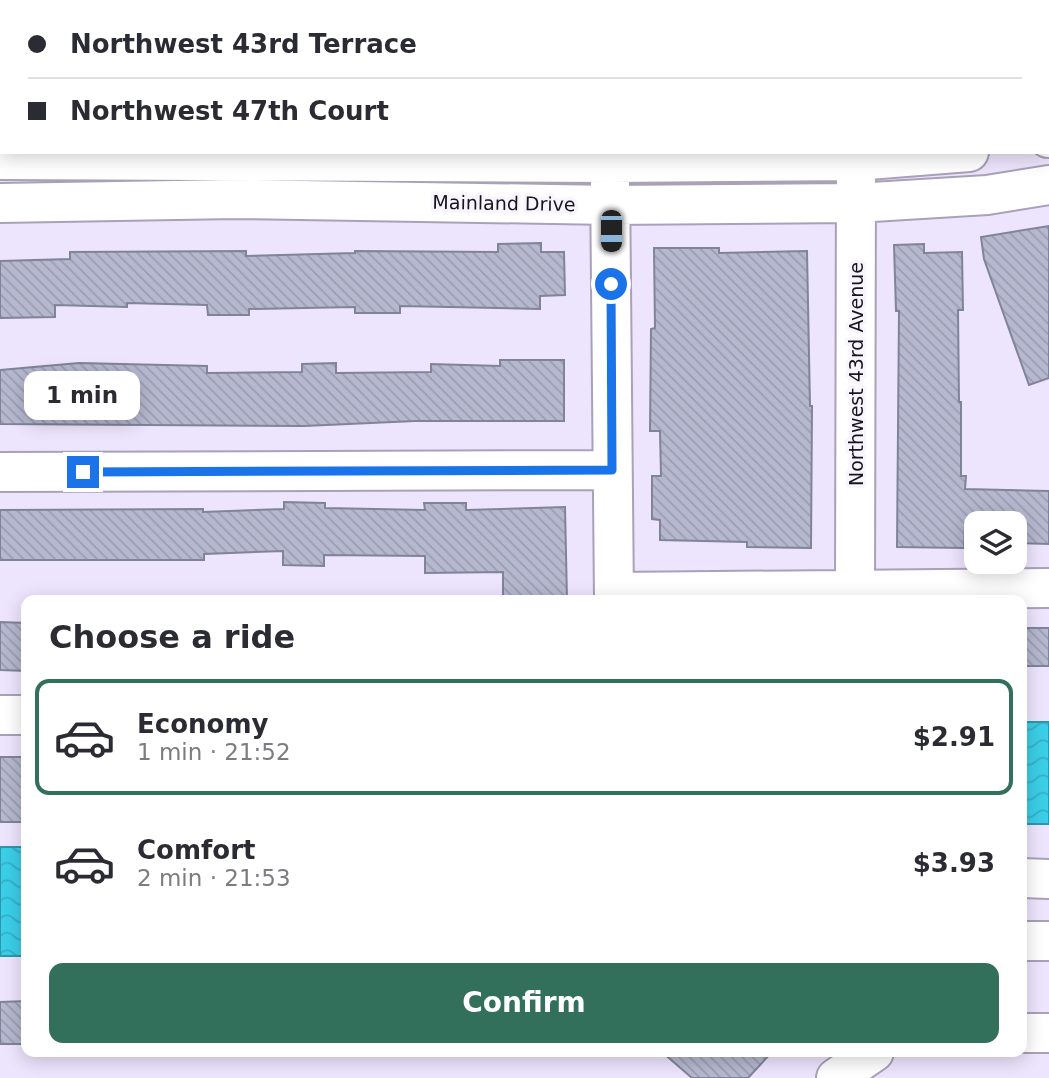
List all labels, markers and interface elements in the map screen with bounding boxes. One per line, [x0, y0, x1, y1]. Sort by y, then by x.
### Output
text: Northwest 43rd Terrace [70, 29, 417, 59]
text: Northwest 47th Court [70, 96, 389, 126]
street label: Mainland Drive [432, 191, 576, 215]
car [601, 210, 622, 252]
street label: Northwest 43rd Avenue [845, 262, 867, 486]
route start [595, 268, 627, 300]
callout: 1 min [25, 370, 141, 420]
text: 1 min [46, 382, 118, 408]
route end [67, 456, 99, 488]
map controls [964, 511, 1027, 574]
button: layers [964, 511, 1027, 574]
text: Choose a ride [49, 618, 295, 656]
icon: car [53, 706, 116, 769]
text: Economy [137, 709, 268, 739]
text: $2.91 [913, 722, 995, 752]
text: 1 min · 21:52 [137, 739, 291, 765]
icon: car [53, 832, 116, 895]
text: Comfort [137, 835, 255, 865]
text: $3.93 [913, 848, 995, 878]
text: 2 min · 21:53 [137, 865, 291, 891]
button: Confirm [49, 963, 999, 1043]

